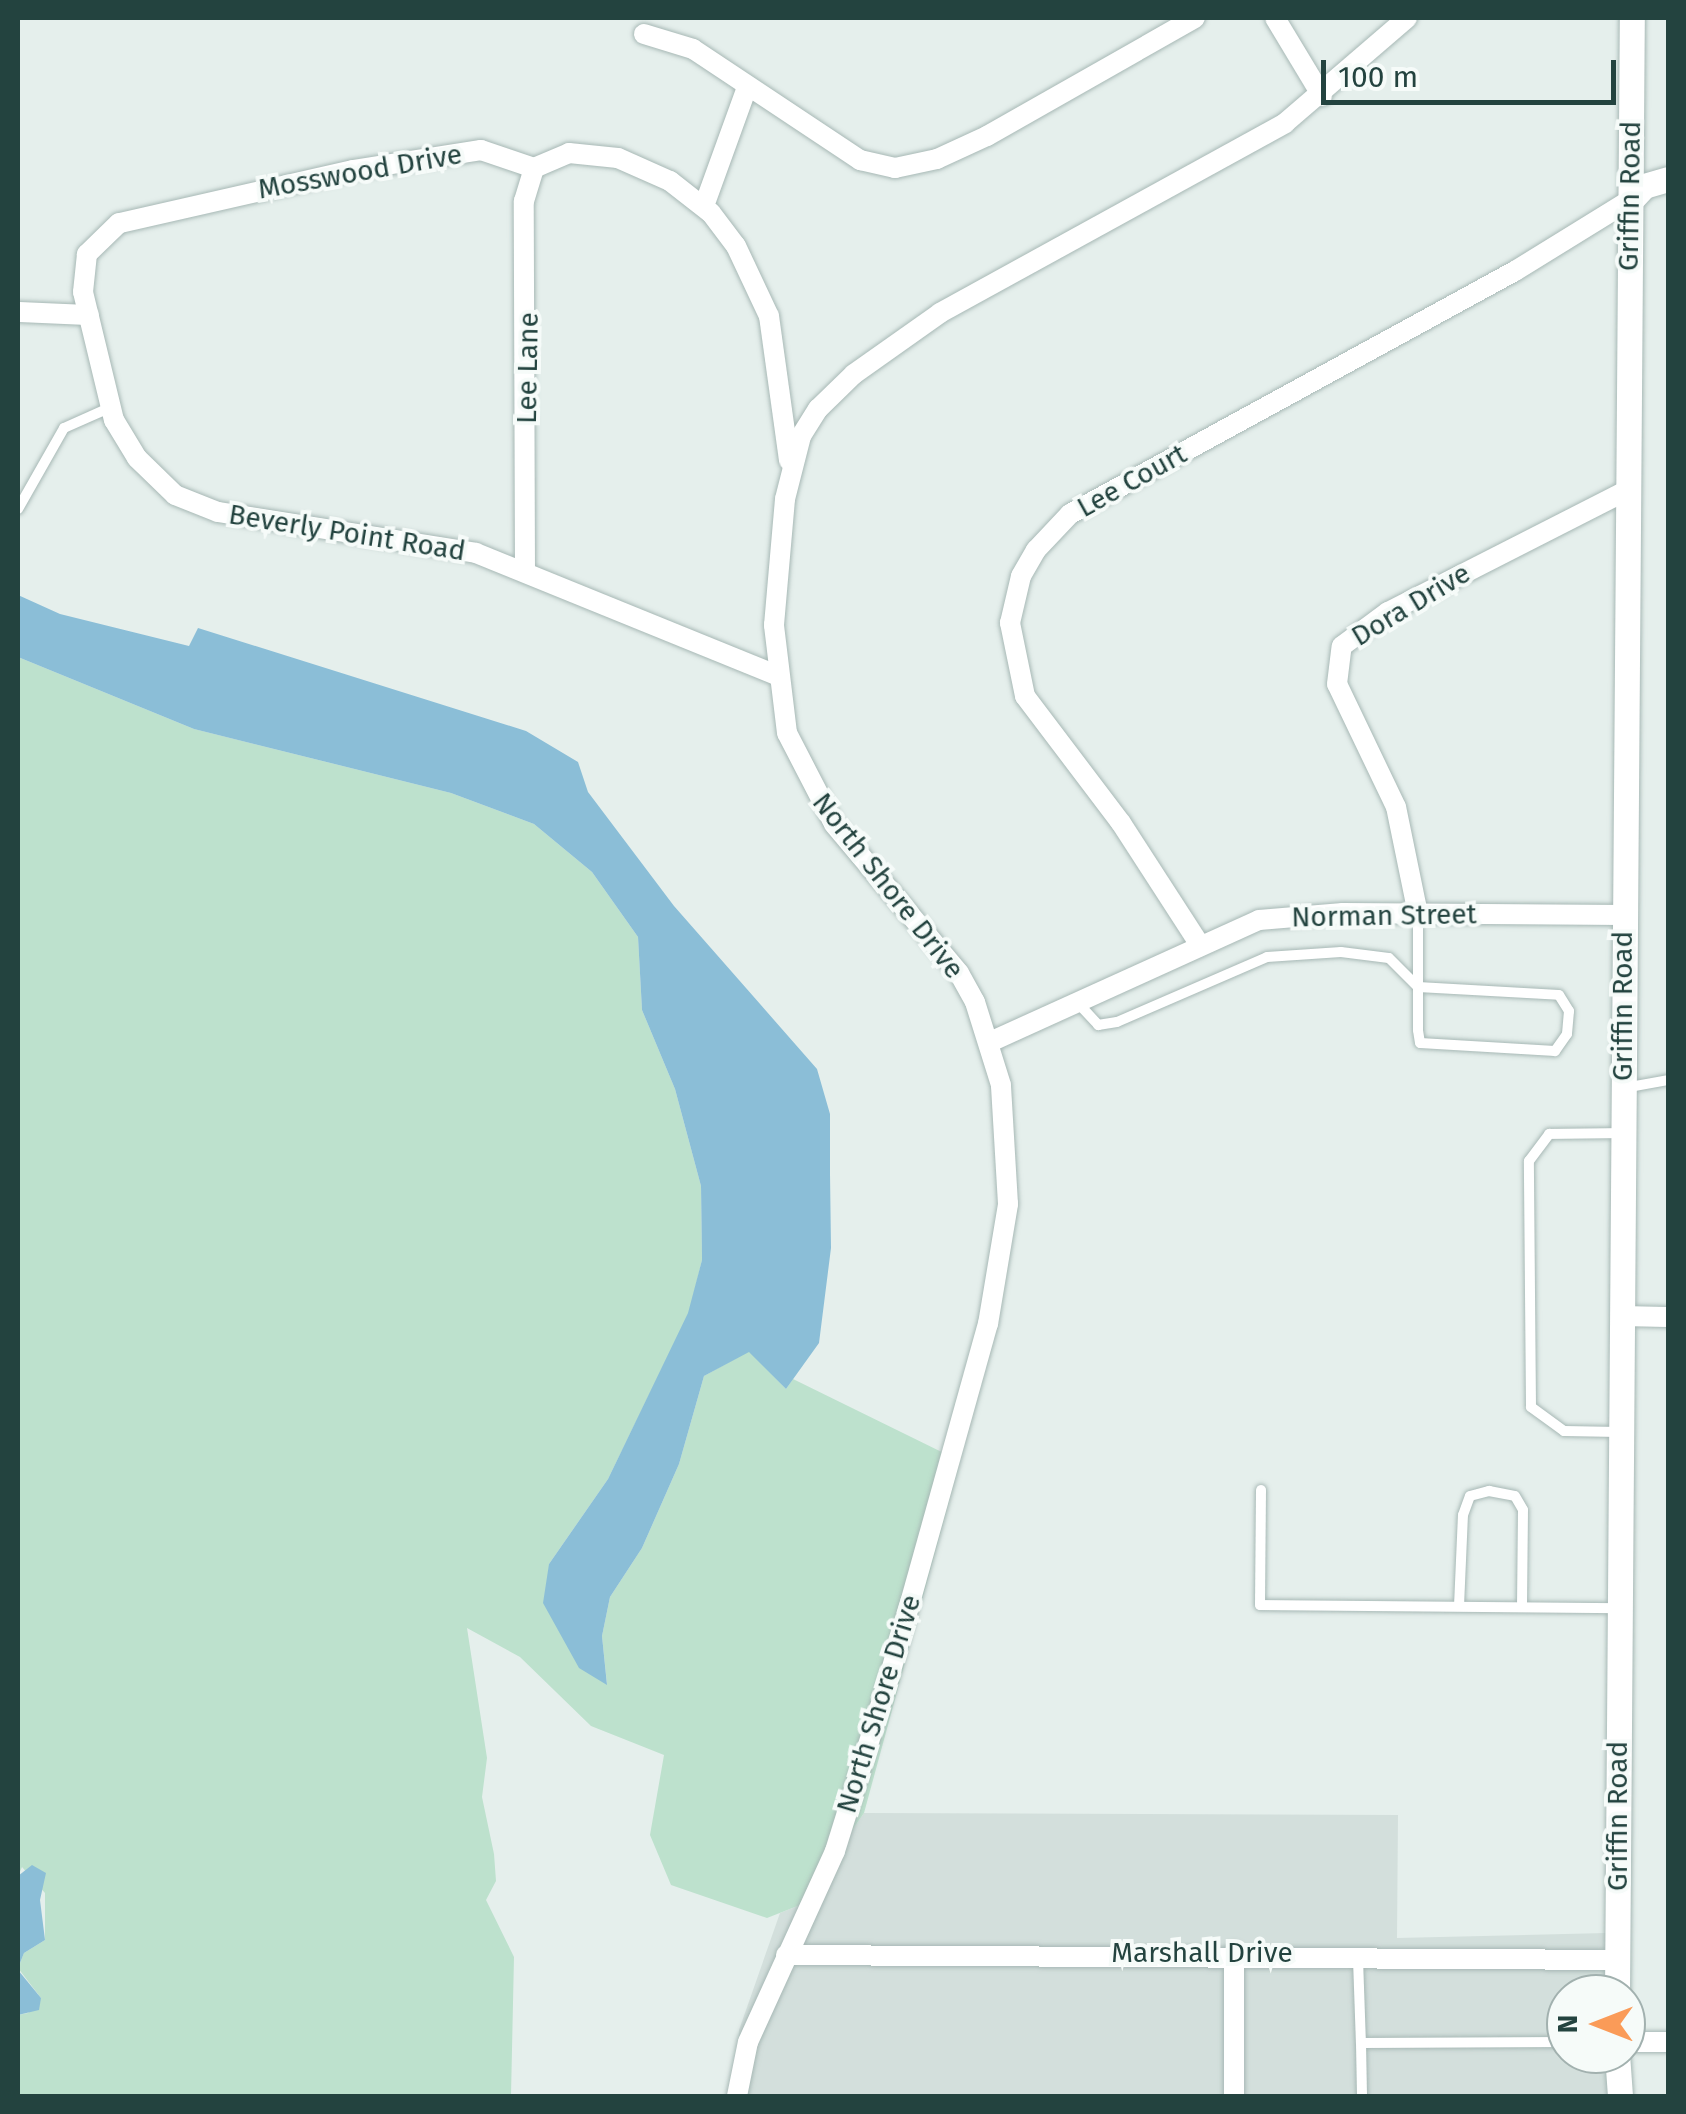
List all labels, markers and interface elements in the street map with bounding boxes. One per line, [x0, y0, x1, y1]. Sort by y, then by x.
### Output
scale bar [1326, 40, 1621, 102]
text: 100 m [1338, 59, 1418, 95]
street label: Griffin Road [1612, 121, 1648, 271]
street label: Mosswood Drive [255, 138, 465, 206]
street label: Lee Lane [510, 312, 546, 424]
street label: Lee Court [1071, 437, 1193, 525]
street label: Beverly Point Road [226, 498, 468, 568]
street label: Dora Drive [1346, 556, 1476, 654]
street label: North Shore Drive [805, 786, 971, 986]
street label: Norman Street [1291, 898, 1477, 934]
street label: Griffin Road [1606, 931, 1640, 1081]
street label: North Shore Drive [830, 1591, 928, 1817]
street label: Griffin Road [1601, 1741, 1635, 1891]
street label: Marshall Drive [1111, 1936, 1293, 1970]
north arrow [1546, 1974, 1646, 2074]
text: N [1551, 2015, 1584, 2033]

